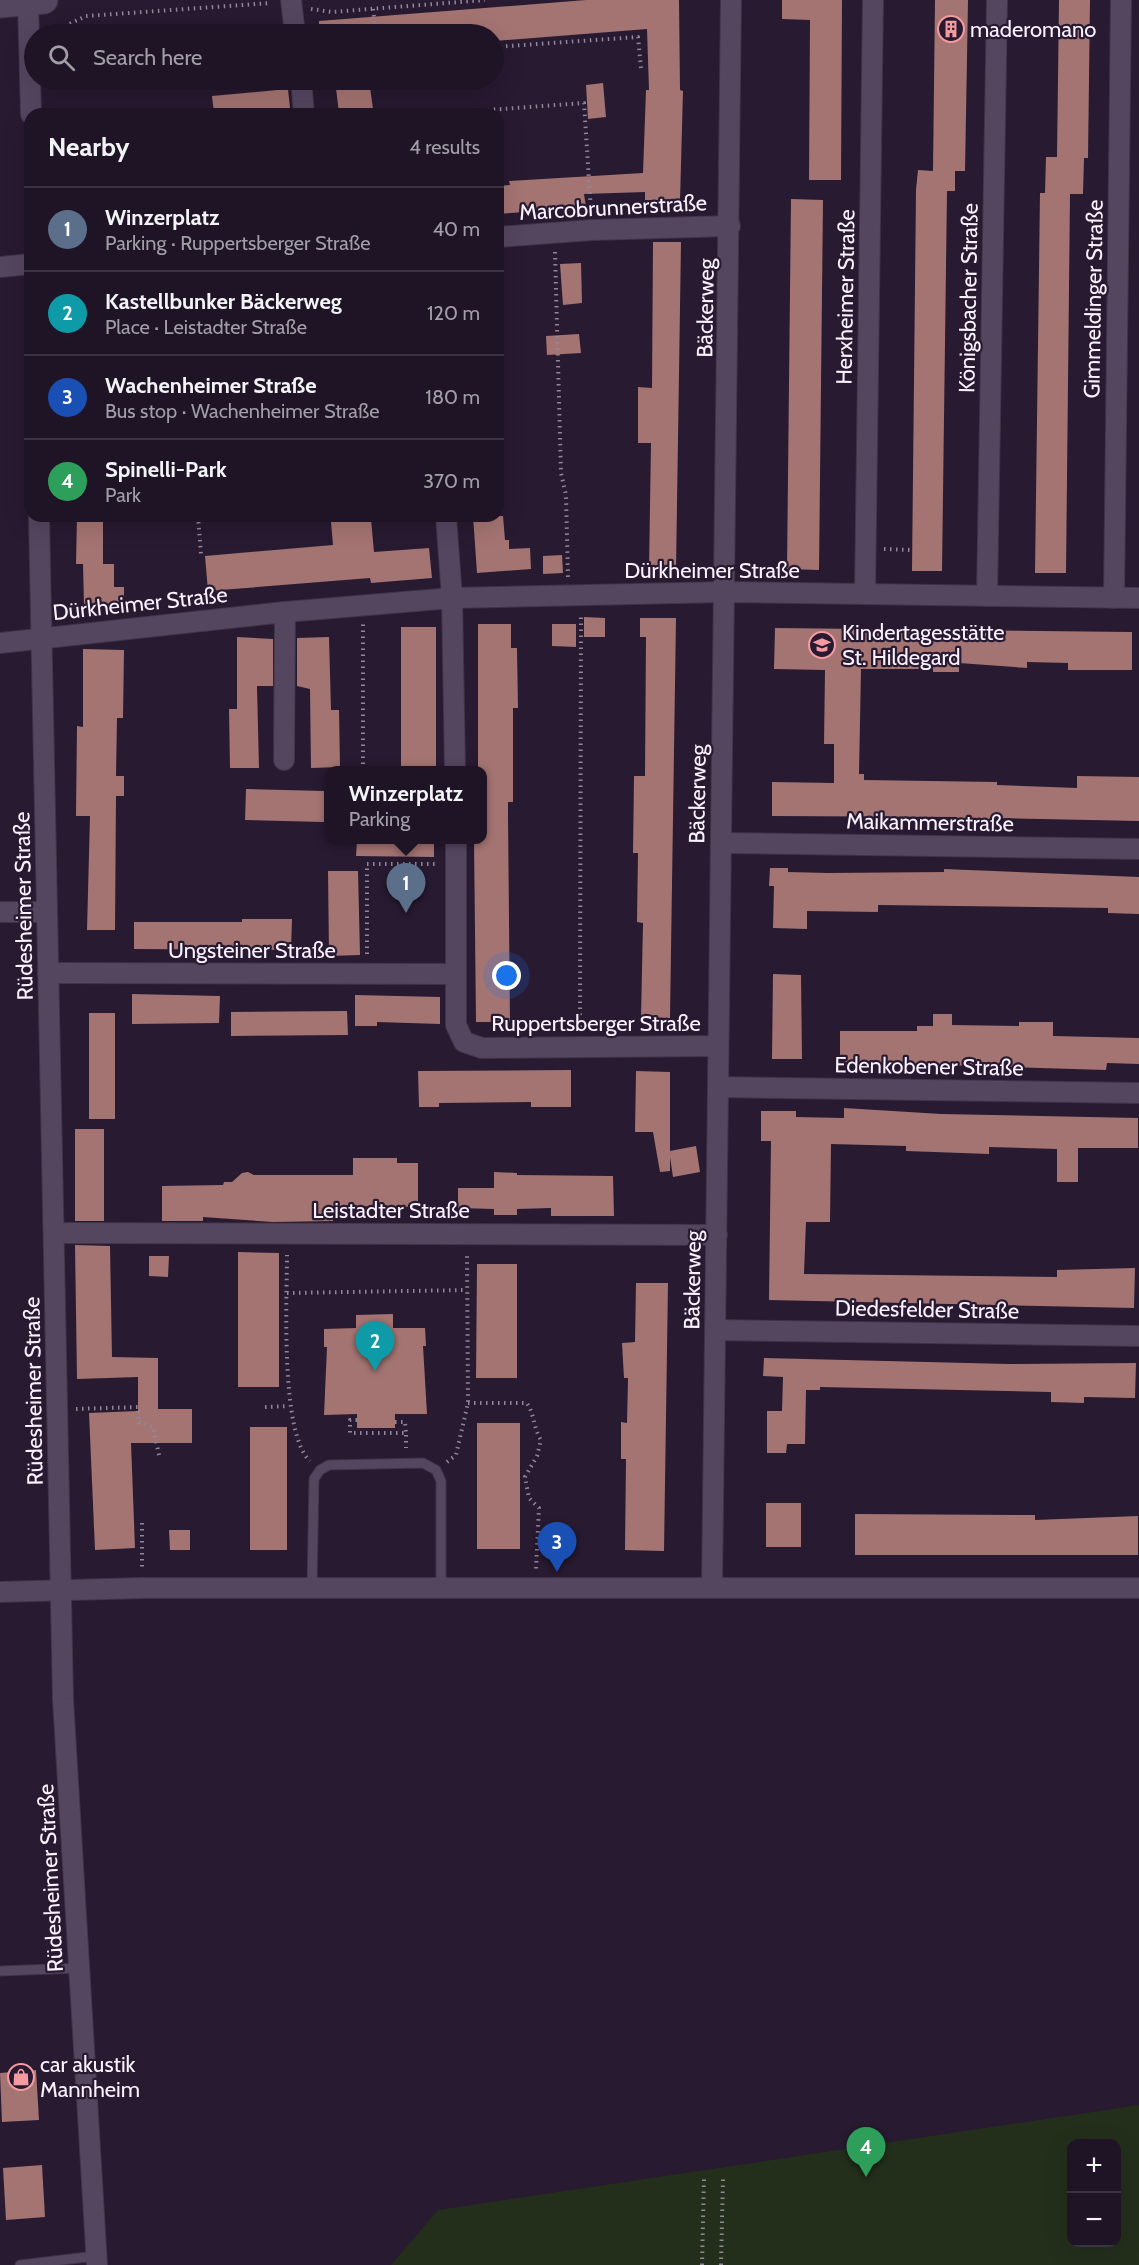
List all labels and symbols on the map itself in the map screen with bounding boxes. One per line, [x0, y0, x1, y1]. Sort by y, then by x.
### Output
building icon: maderomano [936, 14, 966, 44]
place label: maderomano [970, 16, 1096, 43]
street label: Marcobrunnerstraße [518, 189, 708, 226]
street label: Gimmeldinger Straße [1078, 199, 1109, 399]
street label: Königsbacher Straße [953, 203, 984, 393]
street label: Herxheimer Straße [830, 209, 861, 385]
street label: Bäckerweg [691, 257, 720, 358]
street label: Dürkheimer Straße [624, 557, 800, 584]
street label: Dürkheimer Straße [51, 581, 229, 626]
place label: Kindertagesstätte St. Hildegard [842, 619, 1005, 671]
school or university icon: Kindertagesstätte St. Hildegard [807, 630, 837, 660]
street label: Bäckerweg [683, 743, 712, 844]
street label: Maikammerstraße [846, 808, 1014, 837]
street label: Rüdesheimer Straße [8, 811, 39, 1000]
pin: 1 [386, 864, 426, 913]
street label: Ungsteiner Straße [168, 937, 336, 964]
your location [492, 961, 521, 990]
street label: Ruppertsberger Straße [491, 1010, 701, 1037]
street label: Edenkobener Straße [834, 1051, 1024, 1082]
street label: Leistadter Straße [312, 1197, 470, 1224]
street label: Bäckerweg [678, 1229, 707, 1330]
street label: Diedesfelder Straße [835, 1294, 1019, 1325]
street label: Rüdesheimer Straße [18, 1296, 49, 1485]
pin: 2 [356, 1322, 394, 1371]
pin: 3 [538, 1522, 576, 1572]
street label: Rüdesheimer Straße [32, 1783, 69, 1973]
place label: car akustik Mannheim [40, 2051, 140, 2103]
shop icon: car akustik Mannheim [6, 2062, 36, 2092]
pin: 4 [846, 2128, 886, 2177]

